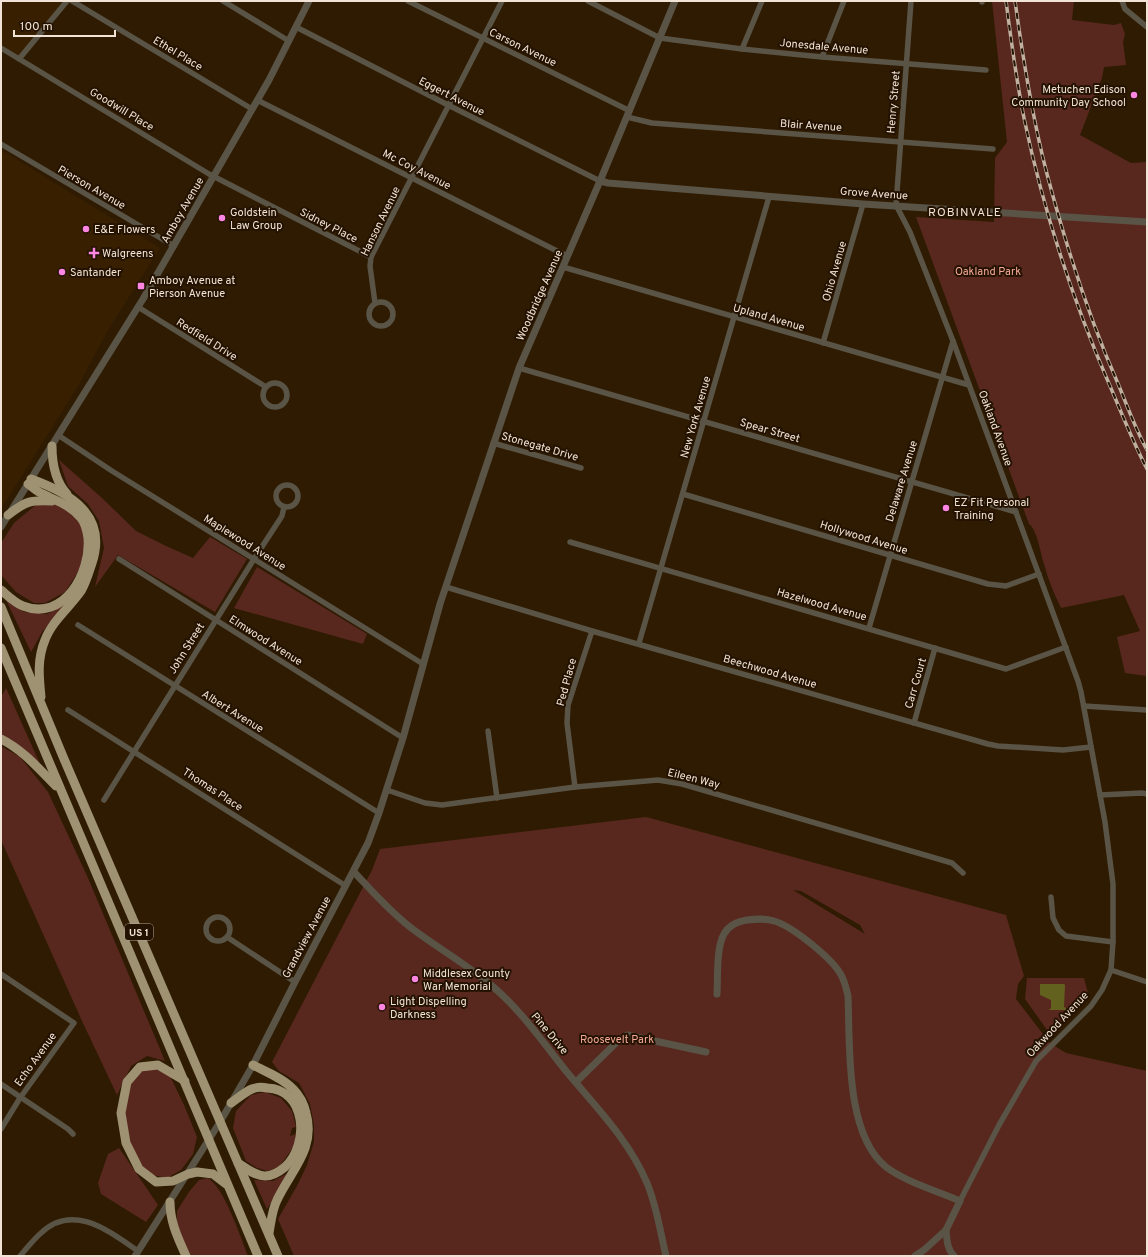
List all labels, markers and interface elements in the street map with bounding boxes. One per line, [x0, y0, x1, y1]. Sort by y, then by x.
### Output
scale bar [14, 12, 115, 38]
text: 100 m [20, 19, 53, 35]
street label: Carson Avenue [486, 26, 559, 70]
street label: Ethel Place [150, 34, 205, 74]
street label: Jonesdale Avenue [779, 36, 869, 58]
street label: Henry Street [884, 70, 904, 134]
street label: Eggert Avenue [416, 74, 487, 120]
place label: Metuchen Edison Community Day School [1011, 83, 1126, 110]
street label: Goodwill Place [87, 85, 156, 135]
marker: Metuchen Edison Community Day School [1129, 90, 1139, 100]
street label: Blair Avenue [780, 117, 842, 135]
street label: Mc Coy Avenue [380, 147, 453, 193]
street label: Pierson Avenue [55, 163, 128, 213]
street label: Amboy Avenue [158, 175, 207, 246]
street label: Hanson Avenue [358, 184, 404, 259]
street label: Grove Avenue [839, 185, 908, 203]
street label: Sidney Place [297, 205, 360, 247]
district label: ROBINVALE [928, 205, 1002, 221]
place label: Goldstein Law Group [230, 206, 282, 233]
marker: Goldstein Law Group [217, 213, 227, 223]
place label: E&E Flowers [94, 223, 155, 237]
marker: E&E Flowers [81, 224, 91, 234]
street label: Ohio Avenue [820, 239, 850, 303]
place label: Walgreens [102, 247, 153, 261]
marker: Walgreens [89, 248, 99, 258]
street label: Woodbridge Avenue [514, 248, 566, 343]
park label: Oakland Park [955, 265, 1021, 279]
place label: Santander [70, 266, 122, 280]
marker: Santander [57, 267, 67, 277]
place label: Amboy Avenue at Pierson Avenue [149, 274, 235, 301]
marker: Amboy Avenue at Pierson Avenue [136, 281, 146, 291]
street label: Upland Avenue [731, 301, 806, 335]
street label: Redfield Drive [173, 316, 240, 364]
street label: New York Avenue [678, 375, 714, 460]
street label: Oakland Avenue [975, 388, 1015, 468]
street label: Spear Street [738, 416, 801, 446]
street label: Stonegate Drive [500, 429, 580, 465]
street label: Delaware Avenue [883, 439, 921, 524]
place label: EZ Fit Personal Training [954, 496, 1029, 523]
marker: EZ Fit Personal Training [941, 503, 951, 513]
street label: Maplewood Avenue [201, 512, 288, 574]
street label: Hollywood Avenue [818, 518, 909, 558]
street label: Hazelwood Avenue [775, 585, 868, 625]
street label: Elmwood Avenue [226, 613, 305, 669]
street label: John Street [166, 620, 208, 677]
street label: Beechwood Avenue [721, 652, 818, 692]
street label: Carr Court [902, 656, 930, 710]
street label: Ped Place [554, 657, 580, 708]
street label: Albert Avenue [199, 687, 266, 736]
street label: Thomas Place [180, 765, 245, 815]
street label: Eileen Way [666, 766, 722, 792]
street label: Grandview Avenue [279, 894, 334, 981]
road number: US 1 [125, 924, 153, 940]
place label: Middlesex County War Memorial [423, 967, 510, 994]
marker: Middlesex County War Memorial [410, 974, 420, 984]
street label: Oakwood Avenue [1024, 989, 1092, 1060]
place label: Light Dispelling Darkness [390, 995, 467, 1022]
marker: Light Dispelling Darkness [377, 1002, 387, 1012]
street label: Pine Drive [528, 1010, 571, 1058]
street label: Echo Avenue [12, 1030, 60, 1089]
park label: Roosevelt Park [580, 1033, 654, 1047]

